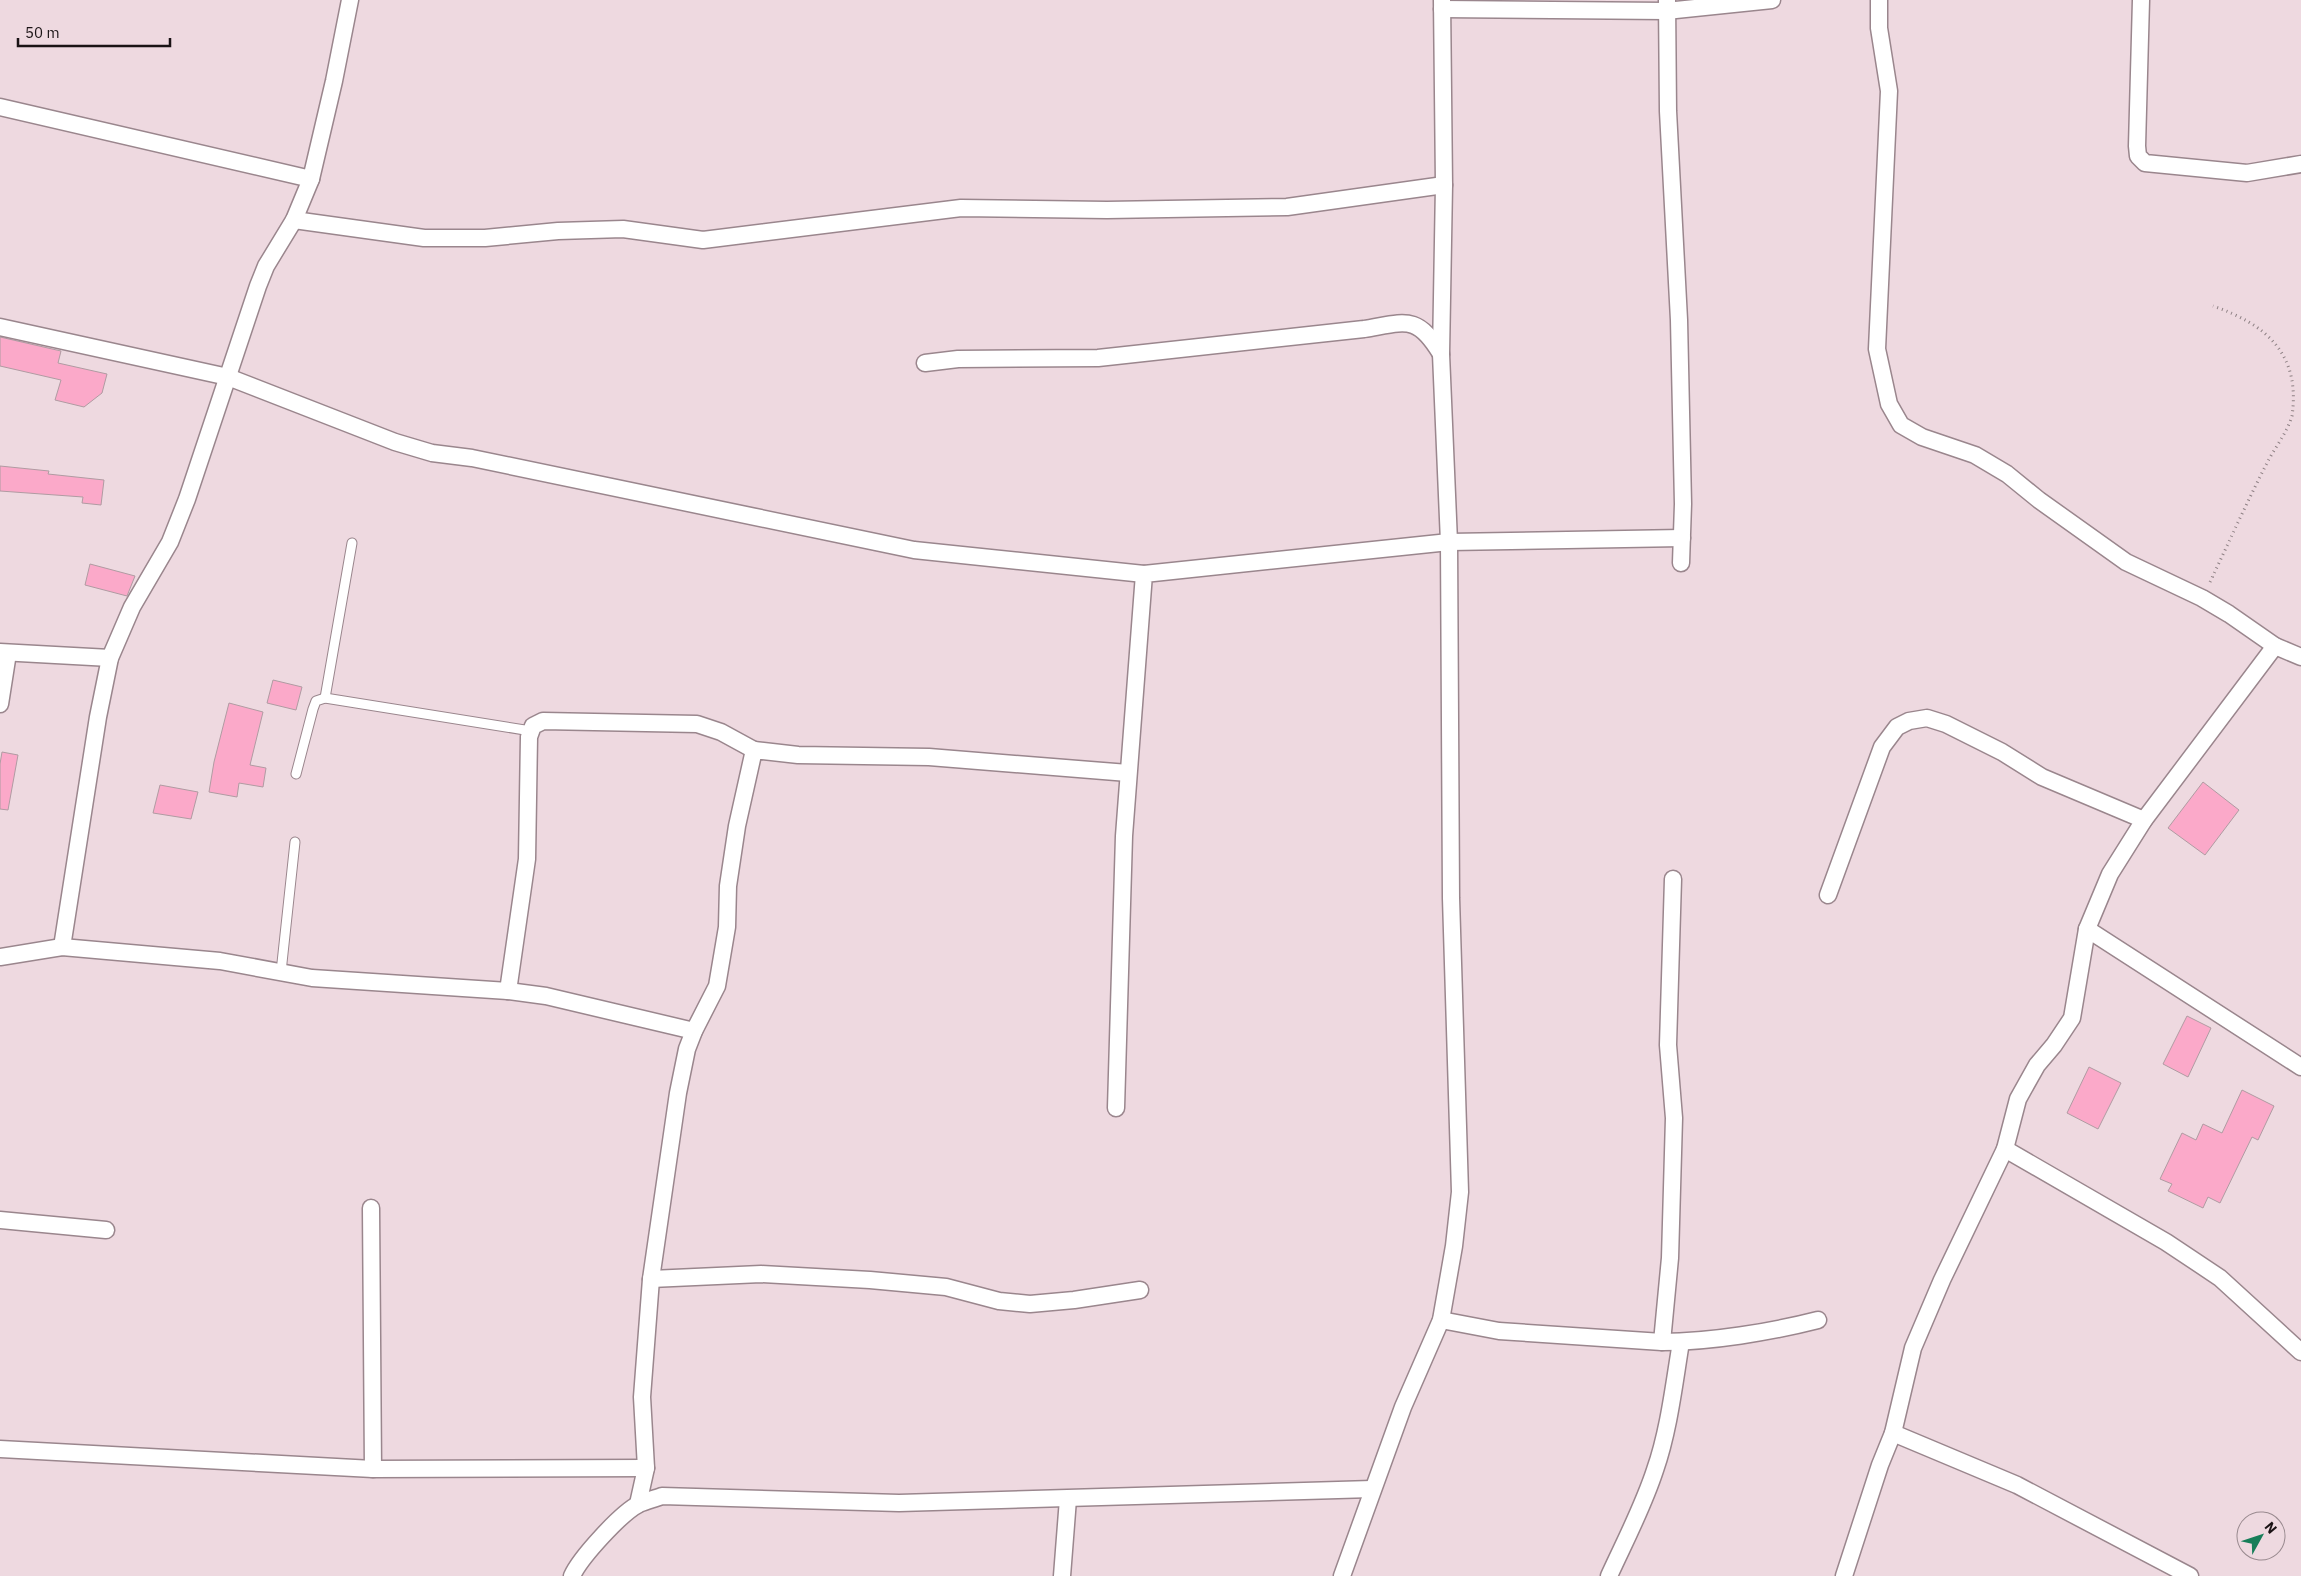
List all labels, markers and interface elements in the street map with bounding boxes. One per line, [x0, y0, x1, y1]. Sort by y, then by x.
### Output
scale bar [18, 15, 170, 47]
text: 50 m [25, 23, 60, 42]
north arrow [2236, 1511, 2286, 1561]
text: N [2261, 1518, 2281, 1537]

